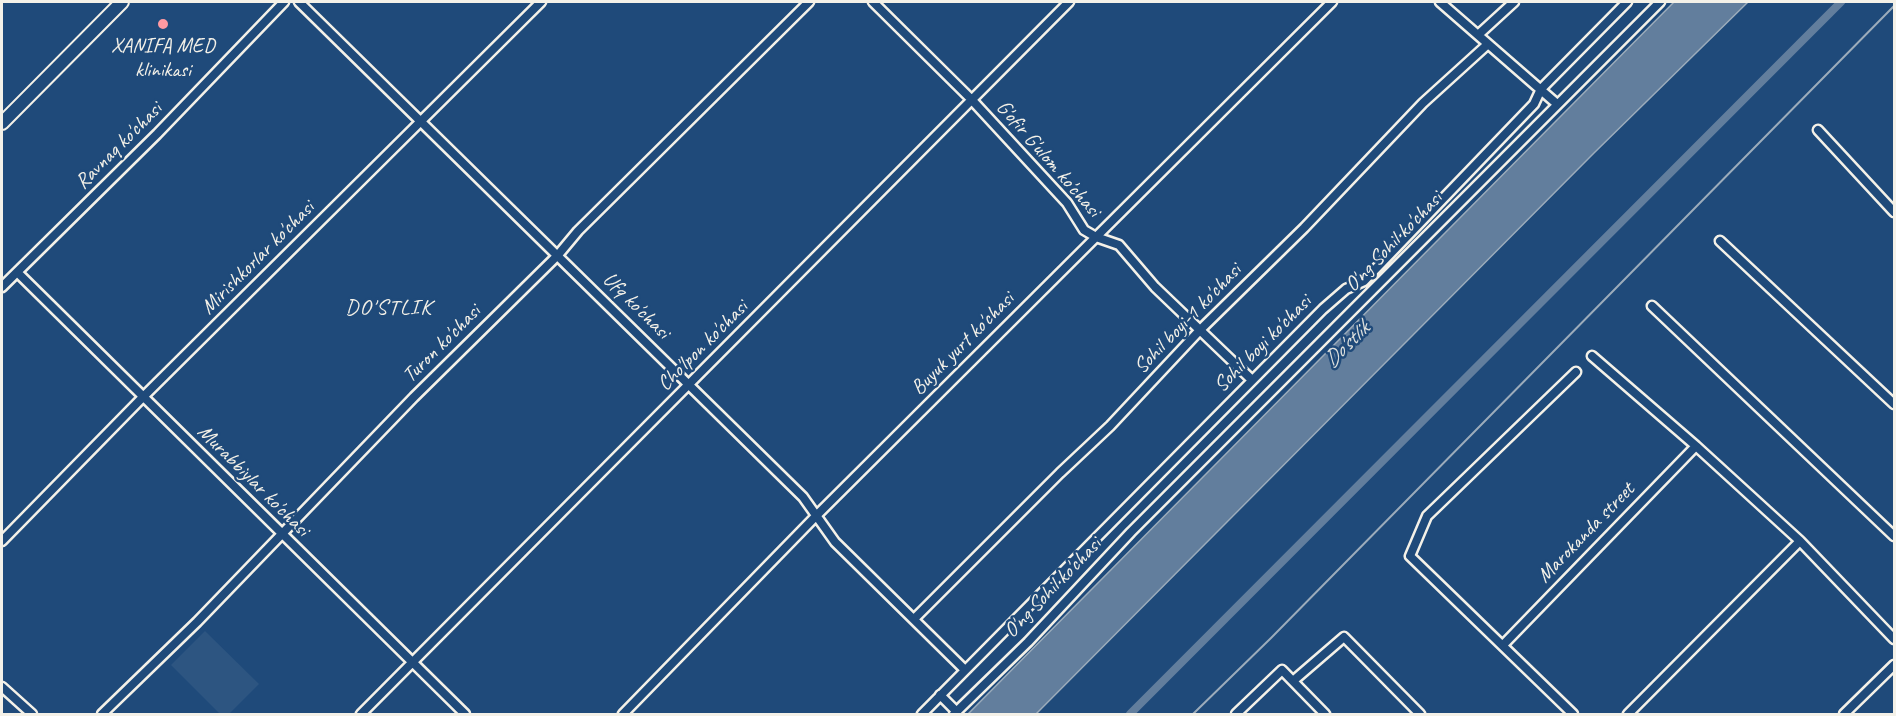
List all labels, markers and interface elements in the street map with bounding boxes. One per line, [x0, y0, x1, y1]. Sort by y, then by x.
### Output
marker: XANIFA MED klinikasi [156, 17, 170, 31]
place label: XANIFA MED klinikasi [111, 33, 215, 83]
street label: G'ofir G'ulom ko'chasi [990, 95, 1106, 223]
street label: Ravnaq ko'chasi [70, 97, 168, 195]
street label: O'ng Sohil ko'chasi [1340, 187, 1448, 297]
street label: Mirishkorlar ko'chasi [196, 196, 320, 320]
street label: Sohil boyi-1 ko'chasi [1129, 259, 1247, 379]
street label: Ufq ko'chasi [597, 267, 675, 345]
street label: Buyuk yurt ko'chasi [906, 287, 1020, 401]
street label: Sohil boyi ko'chasi [1209, 290, 1317, 398]
district label: DO'STLIK [345, 295, 433, 321]
street label: Cho'lpon ko'chasi [652, 295, 754, 397]
street label: Turon ko'chasi [398, 300, 486, 388]
water label: Do'stlik [1319, 317, 1375, 373]
street label: Murabbiylar ko'chasi [192, 420, 314, 542]
street label: Marokanda street [1532, 478, 1640, 588]
street label: O'ng Sohil ko'chasi [999, 533, 1107, 643]

